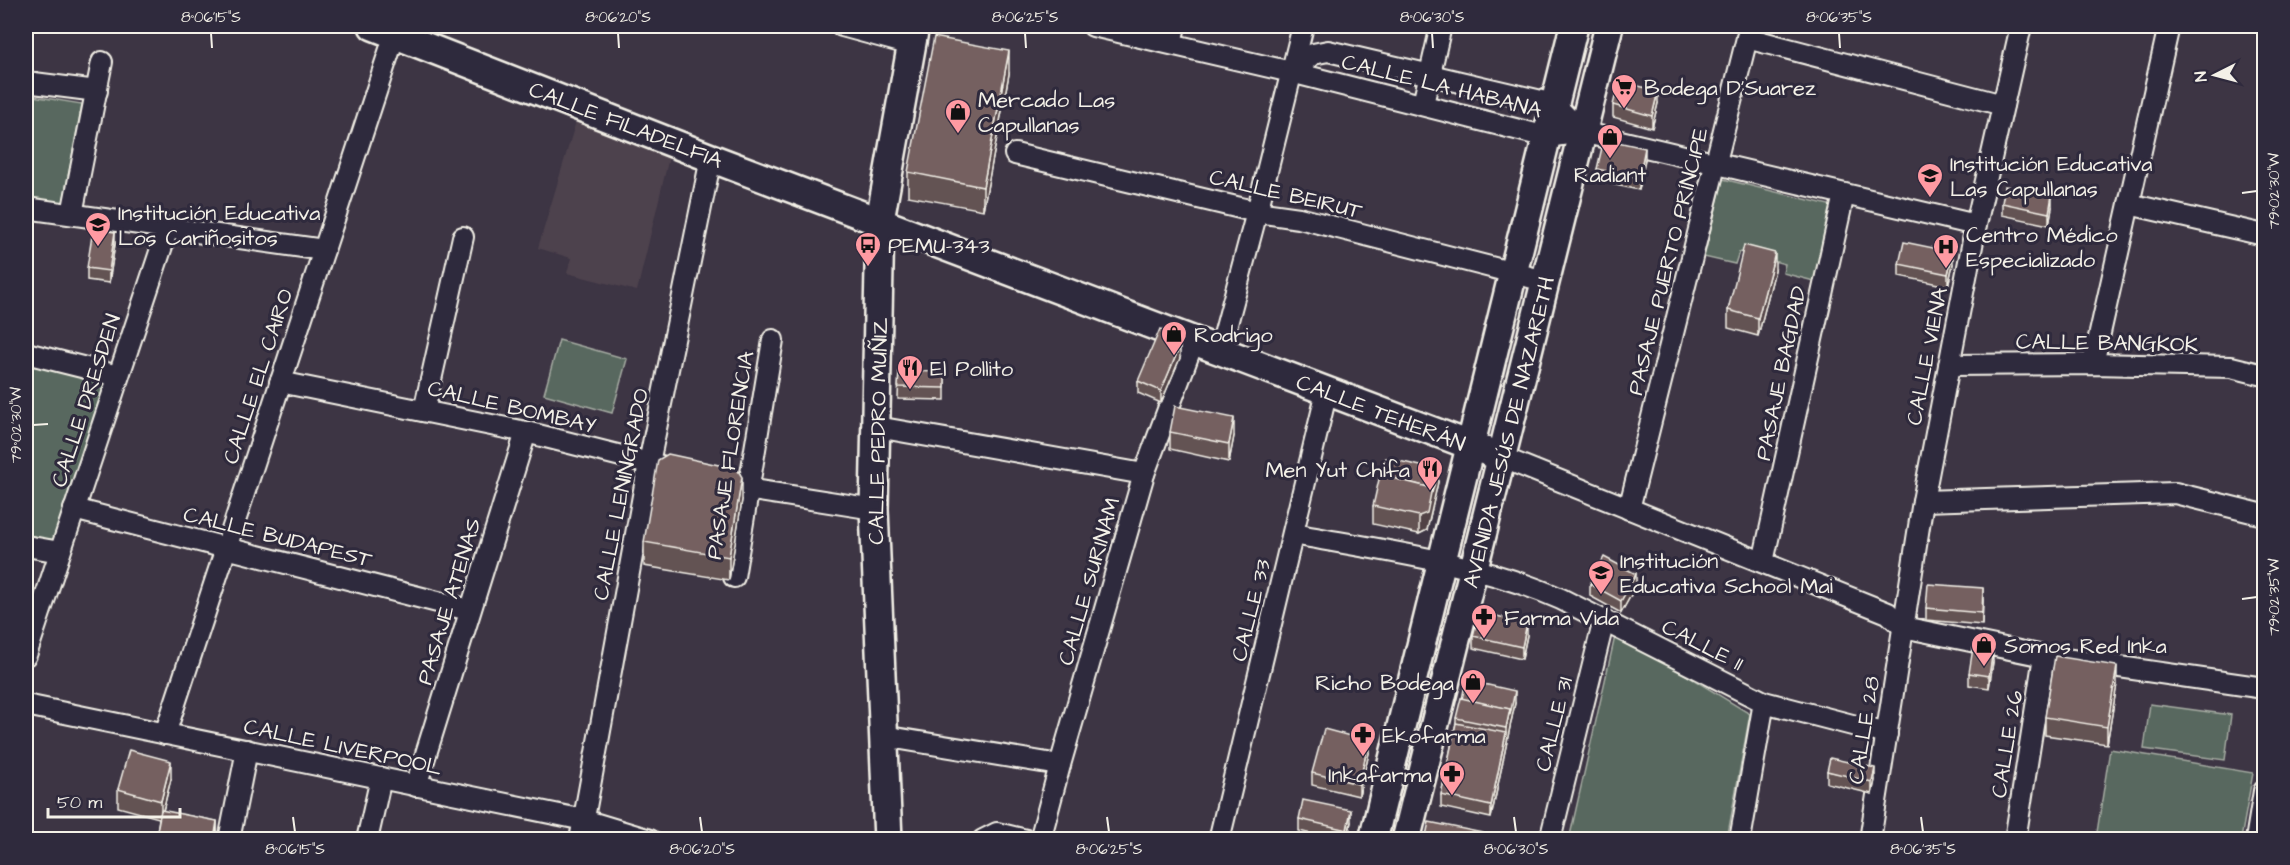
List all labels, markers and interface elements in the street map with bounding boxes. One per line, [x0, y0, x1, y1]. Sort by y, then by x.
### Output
text: 8°06'15"S [181, 7, 241, 28]
text: 8°06'20"S [585, 7, 651, 28]
text: 8°06'25"S [992, 7, 1059, 28]
text: 8°06'30"S [1400, 7, 1465, 28]
text: 8°06'35"S [1806, 7, 1872, 28]
north arrow [2185, 45, 2245, 105]
street label: CALLE LA HABANA [1338, 47, 1545, 126]
text: N [2190, 70, 2213, 83]
supermarket icon: Bodega D'Suarez [1609, 72, 1639, 110]
place label: Bodega D'Suarez [1644, 73, 1816, 105]
street label: CALLE FILADELFIA [524, 74, 727, 177]
place label: Mercado Las Capullanas [978, 85, 1115, 141]
shop icon: Mercado Las Capullanas [943, 97, 973, 135]
shop icon: Radiant [1595, 122, 1625, 160]
street label: PASAJE PUERTO PRÍNCIPE [1620, 124, 1717, 399]
place label: Institución Educativa Las Capullanas [1950, 149, 2153, 205]
text: 79°02'30"W [2264, 153, 2285, 229]
place label: Radiant [1574, 160, 1646, 191]
school or university icon: Institución Educativa Las Capullanas [1915, 161, 1945, 199]
street label: CALLE BEIRUT [1206, 162, 1365, 227]
place label: Institución Educativa Los Cariñositos [118, 198, 321, 254]
school or university icon: Institución Educativa Los Cariñositos [83, 210, 113, 248]
place label: Centro Médico Especializado [1966, 220, 2118, 276]
bus stop icon: PEMU-343 [853, 230, 883, 268]
place label: PEMU-343 [888, 231, 990, 262]
hospital icon: Centro Médico Especializado [1931, 232, 1961, 270]
street label: AVENIDA JESÚS DE NAZARETH [1456, 273, 1563, 592]
street label: PASAJE BAGDAD [1748, 283, 1815, 463]
street label: CALLE EL CAIRO [215, 285, 301, 468]
street label: CALLE VIENA [1899, 285, 1956, 428]
street label: CALLE DRESDEN [44, 310, 129, 491]
street label: CALLE PEDRO MUÑIZ [861, 317, 896, 545]
shop icon: Rodrigo [1159, 319, 1189, 357]
place label: Rodrigo [1194, 320, 1273, 352]
street label: CALLE BANGKOK [2016, 326, 2199, 361]
street label: PASAJE FLORENCIA [699, 349, 762, 562]
restaurant icon: El Pollito [895, 353, 925, 391]
place label: El Pollito [930, 354, 1014, 385]
street label: CALLE TEHERÁN [1292, 367, 1470, 460]
street label: CALLE BOMBAY [424, 373, 599, 442]
street label: CALLE LENINGRADO [586, 385, 657, 603]
text: 79°02'30"W [6, 387, 27, 463]
restaurant icon: Men Yut Chifa [1415, 454, 1445, 492]
place label: Men Yut Chifa [1265, 455, 1410, 486]
street label: CALLE SURINAM [1051, 494, 1128, 669]
street label: CALLE BUDAPEST [180, 499, 375, 576]
street label: PASAJE ATENAS [409, 514, 489, 689]
place label: Institución Educativa School Mai [1620, 546, 1833, 602]
street label: CALLE 33 [1224, 556, 1279, 665]
school or university icon: Institución Educativa School Mai [1586, 558, 1616, 596]
text: 79°02'35"W [2264, 558, 2285, 636]
pharmacy icon: Farma Vida [1469, 602, 1499, 640]
place label: Farma Vida [1504, 603, 1619, 634]
street label: CALLE 11 [1656, 612, 1749, 679]
shop icon: Somos Red Inka [1969, 630, 1999, 668]
place label: Somos Red Inka [2004, 631, 2167, 662]
shop icon: Richo Bodega [1458, 667, 1488, 705]
place label: Richo Bodega [1315, 668, 1454, 700]
street label: CALLE 31 [1528, 674, 1581, 775]
street label: CALLE 28 [1841, 674, 1888, 786]
street label: CALLE 26 [1984, 688, 2031, 800]
street label: CALLE LIVERPOOL [241, 711, 445, 784]
pharmacy icon: Ekofarma [1348, 720, 1378, 758]
place label: Ekofarma [1382, 721, 1486, 752]
pharmacy icon: Inkafarma [1437, 759, 1467, 797]
place label: Inkafarma [1328, 760, 1432, 791]
scale bar [48, 781, 180, 819]
text: 50 m [57, 790, 102, 815]
text: 8°06'15"S [265, 839, 325, 860]
text: 8°06'20"S [669, 839, 735, 860]
text: 8°06'25"S [1076, 839, 1143, 860]
text: 8°06'30"S [1484, 839, 1549, 860]
text: 8°06'35"S [1890, 839, 1956, 860]

